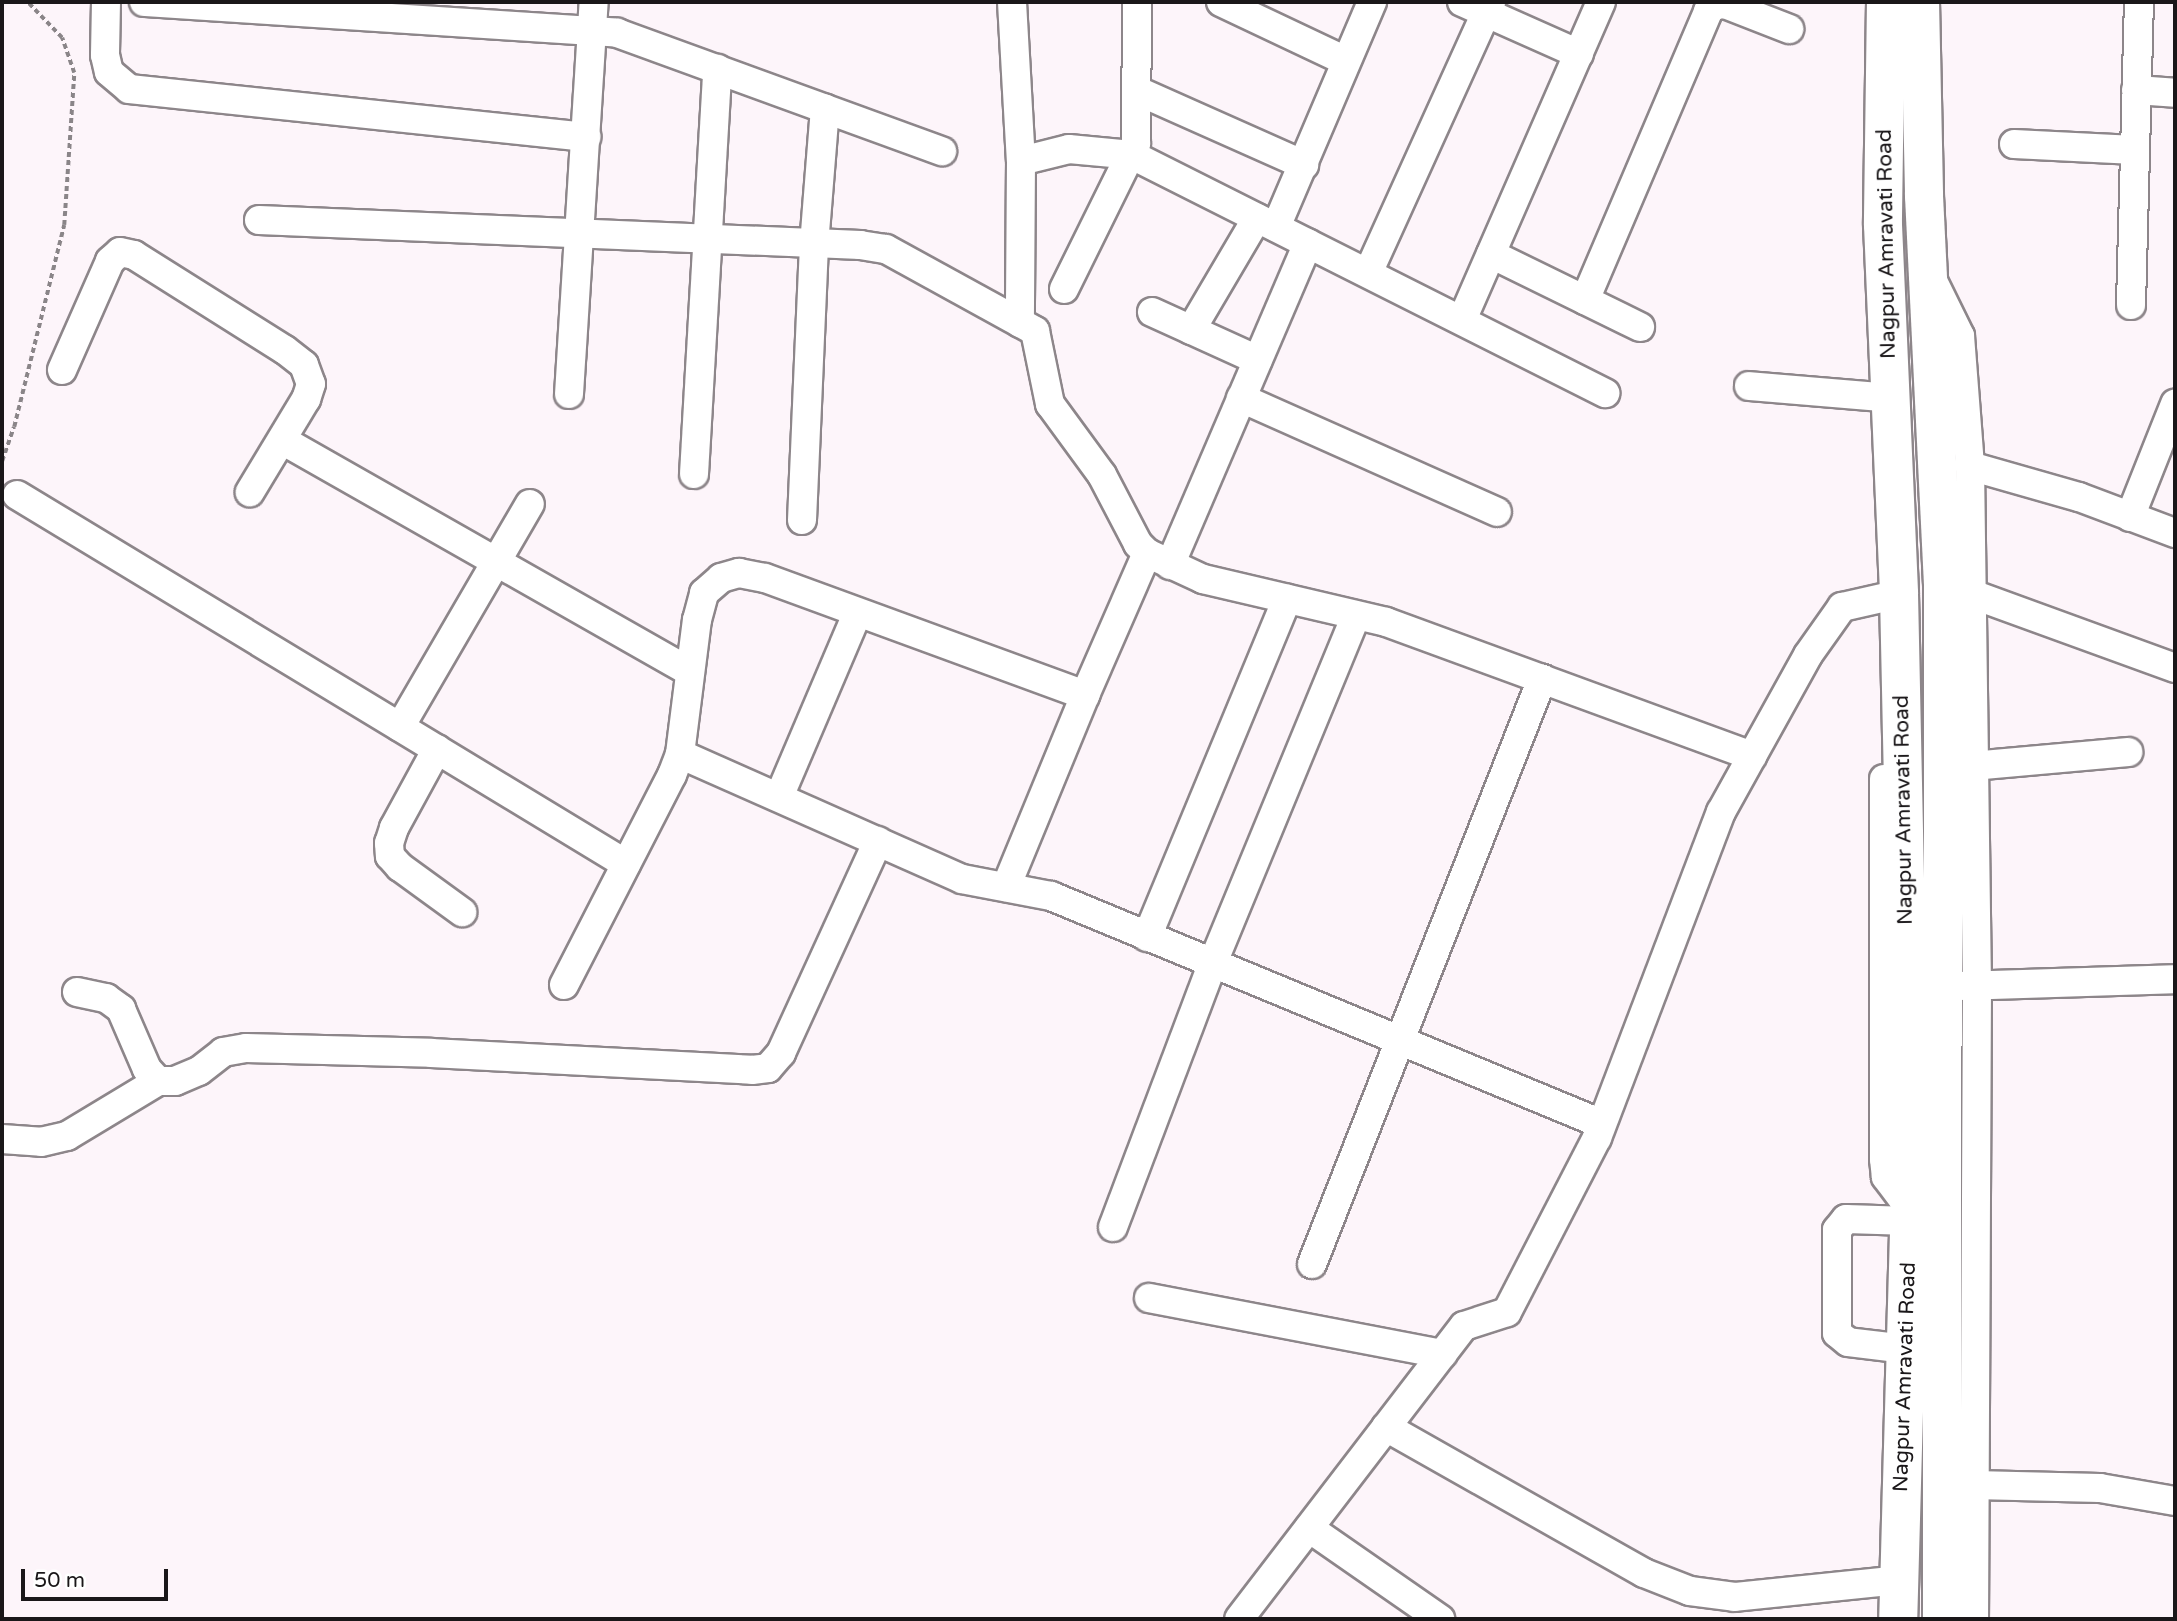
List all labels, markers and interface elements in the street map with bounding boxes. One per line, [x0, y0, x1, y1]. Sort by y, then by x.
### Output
street label: Nagpur Amravati Road [1872, 129, 1902, 359]
street label: Nagpur Amravati Road [1889, 695, 1919, 925]
street label: Nagpur Amravati Road [1888, 1262, 1922, 1492]
scale bar [24, 1554, 172, 1598]
text: 50 m [34, 1568, 85, 1593]

